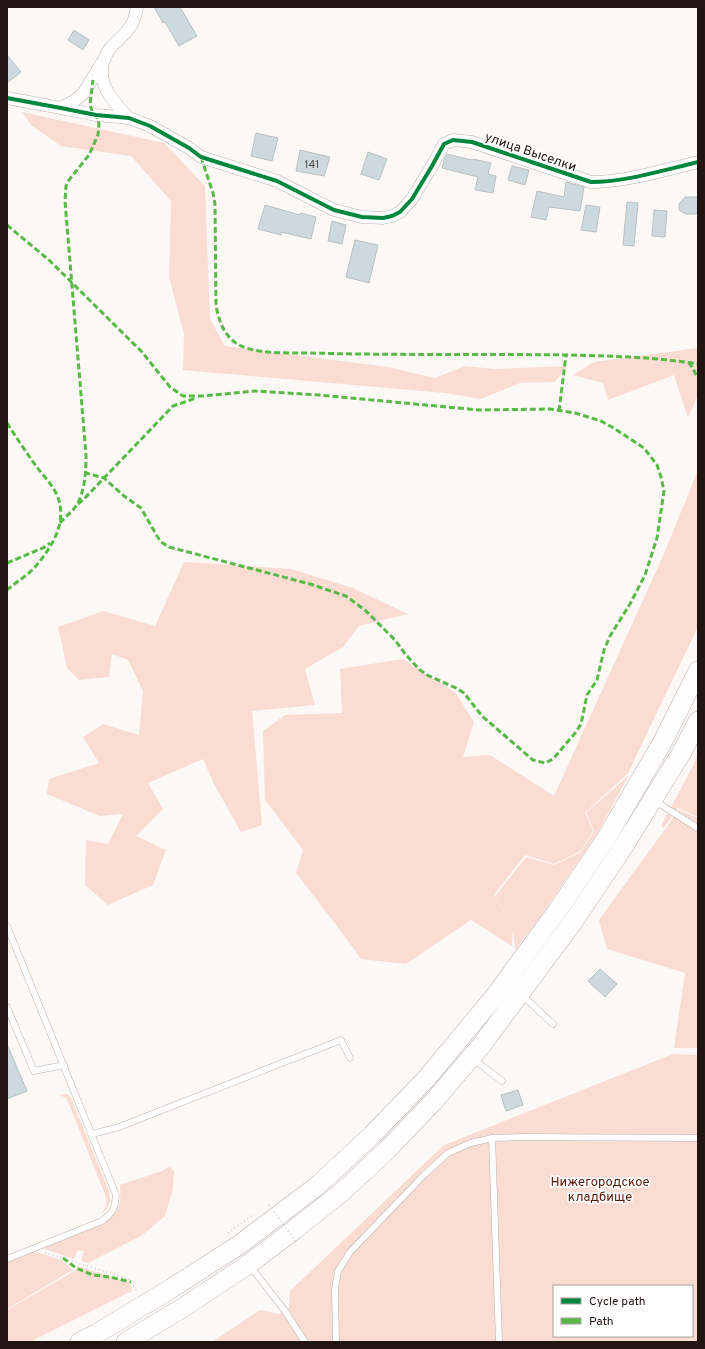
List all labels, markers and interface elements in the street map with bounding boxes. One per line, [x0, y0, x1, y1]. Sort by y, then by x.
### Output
street label: улица Выселки [482, 130, 578, 176]
house number: 141 [305, 158, 319, 172]
park label: Нижегородское кладбище [550, 1175, 650, 1206]
legend [553, 1285, 693, 1337]
text: Cycle path [589, 1294, 646, 1310]
text: Path [589, 1314, 614, 1330]

